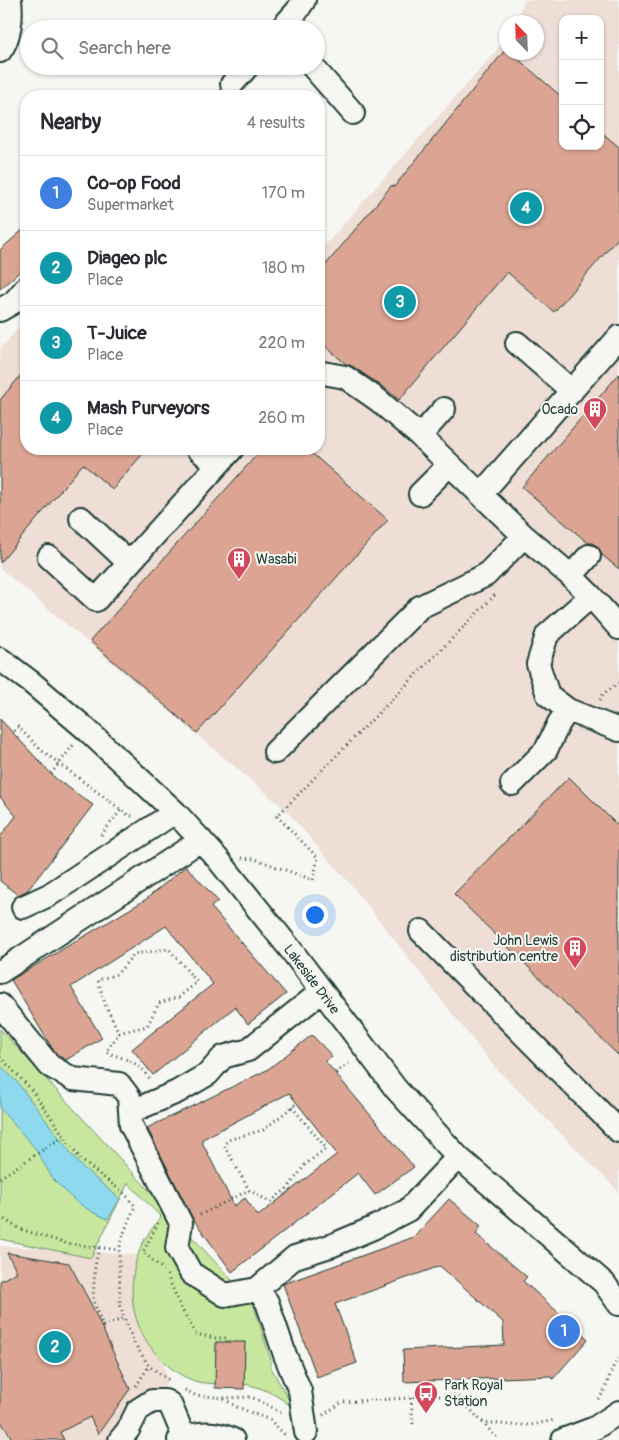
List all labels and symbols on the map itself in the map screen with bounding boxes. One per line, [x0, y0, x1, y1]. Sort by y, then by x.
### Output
north arrow [499, 15, 544, 60]
pin: 4 [510, 189, 542, 227]
pin: 3 [384, 283, 416, 321]
building icon: Ocado [582, 396, 608, 430]
place label: Ocado [541, 401, 578, 418]
building icon: Wasabi [226, 546, 252, 580]
place label: Wasabi [256, 551, 297, 568]
your location [302, 902, 328, 928]
place label: John Lewis distribution centre [450, 932, 559, 965]
building icon: John Lewis distribution centre [562, 935, 588, 969]
street label: Lakeside Drive [280, 941, 343, 1018]
pin: 1 [548, 1312, 580, 1350]
pin: 2 [39, 1328, 71, 1366]
place label: Park Royal Station [444, 1377, 503, 1410]
bus stop icon: Park Royal Station [413, 1380, 439, 1414]

